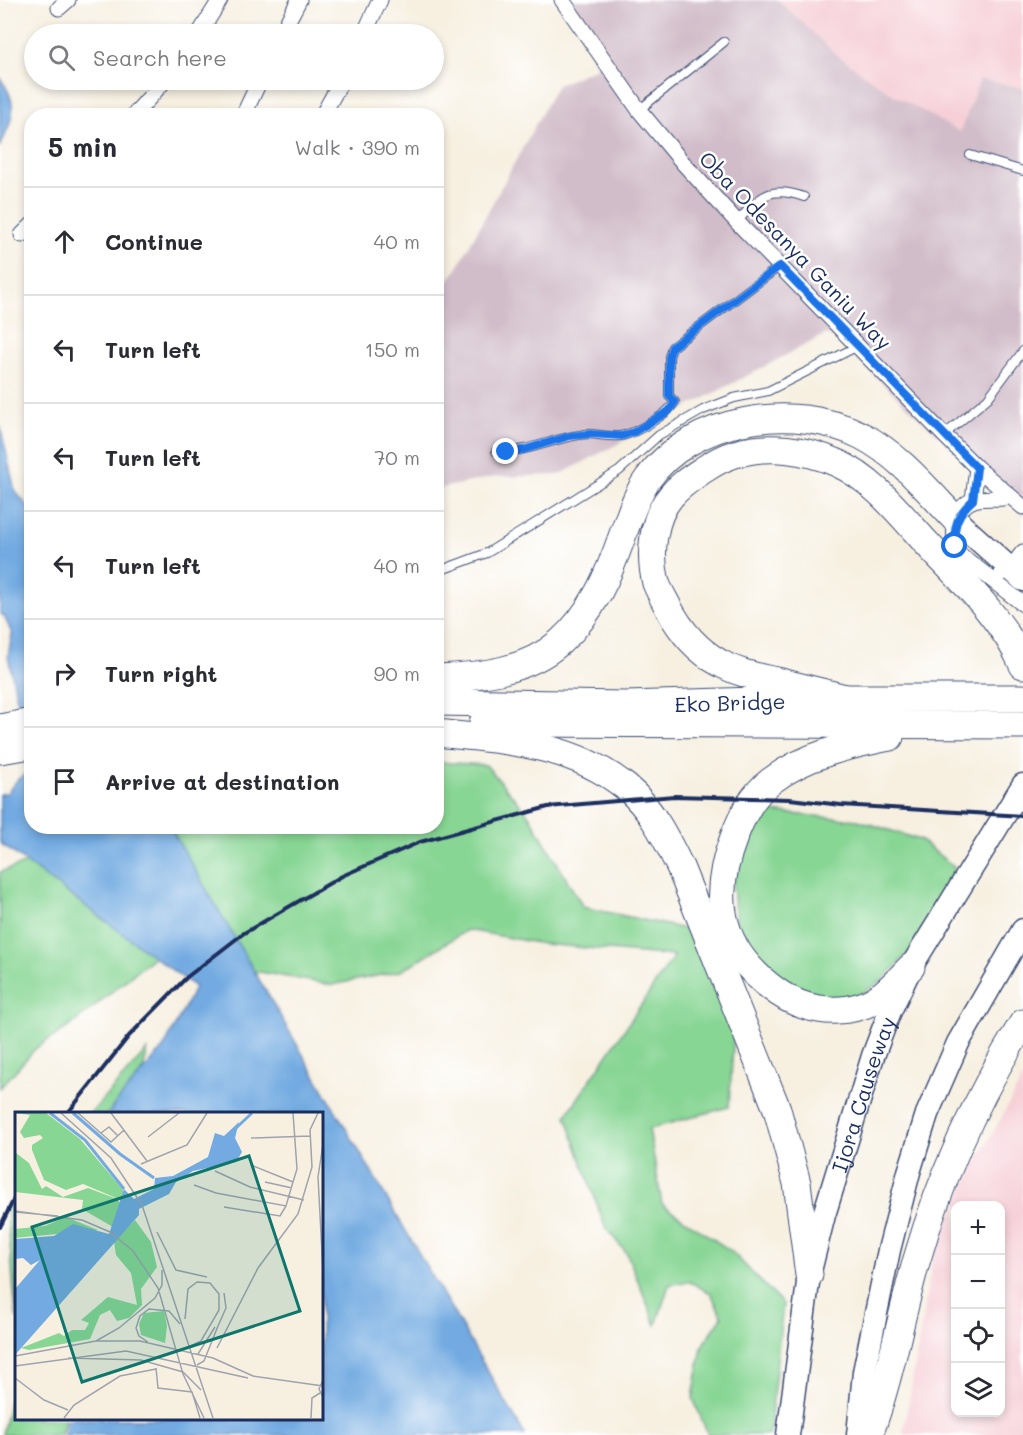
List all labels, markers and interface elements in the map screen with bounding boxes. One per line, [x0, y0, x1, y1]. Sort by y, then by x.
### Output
search box [24, 24, 444, 90]
icon: search [45, 41, 78, 74]
text: Search here [93, 43, 227, 72]
text: 5 min [48, 130, 117, 164]
text: Walk · 390 m [295, 134, 420, 160]
street label: Oba Odesanya Ganiu Way [694, 145, 898, 355]
icon: ahead [48, 225, 81, 258]
text: Continue [105, 227, 203, 256]
text: 40 m [374, 228, 420, 254]
icon: left [48, 333, 81, 366]
text: Turn left [105, 335, 201, 364]
text: 150 m [365, 336, 420, 362]
route end [492, 438, 518, 464]
icon: left [48, 441, 81, 474]
text: Turn left [105, 443, 201, 472]
text: 70 m [374, 444, 420, 470]
route start [941, 532, 967, 558]
icon: left [48, 549, 81, 582]
text: Turn left [105, 551, 201, 580]
text: 40 m [374, 552, 420, 578]
icon: right [48, 657, 81, 690]
text: Turn right [105, 659, 217, 688]
text: 90 m [374, 660, 420, 686]
street label: Eko Bridge [674, 686, 786, 717]
icon: arrive [48, 765, 81, 798]
text: Arrive at destination [105, 767, 340, 796]
street label: Ijora Causeway [825, 1012, 900, 1175]
inset map [15, 1112, 322, 1420]
map controls [951, 1201, 1005, 1417]
button: + [951, 1201, 1005, 1255]
button: − [951, 1255, 1005, 1309]
button: locate [951, 1309, 1005, 1363]
button: layers [951, 1363, 1005, 1417]

